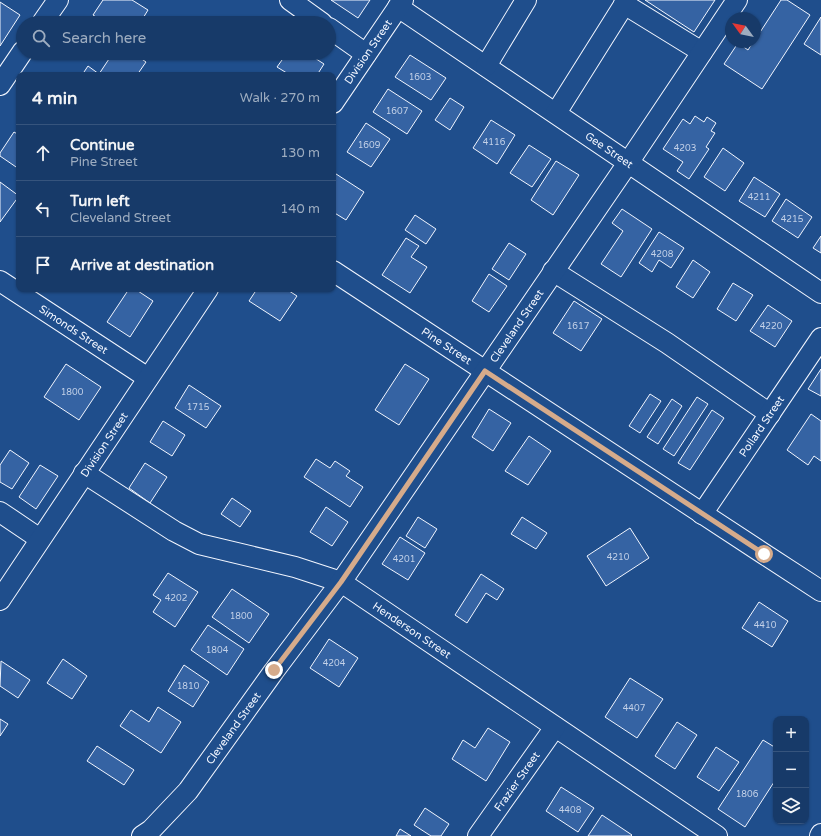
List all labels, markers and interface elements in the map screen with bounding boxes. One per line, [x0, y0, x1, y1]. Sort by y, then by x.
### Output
north arrow [725, 12, 761, 48]
search box [16, 16, 336, 60]
street label: Division Street [341, 17, 394, 87]
icon: search [30, 27, 52, 49]
text: Search here [62, 29, 146, 47]
house number: 1603 [409, 72, 431, 83]
text: 4 min [32, 88, 77, 109]
text: Walk · 270 m [240, 90, 320, 106]
house number: 1607 [386, 106, 409, 117]
street label: Gee Street [583, 129, 636, 171]
text: Continue [70, 136, 134, 154]
house number: 4116 [483, 137, 506, 148]
house number: 1609 [358, 140, 381, 151]
icon: ahead [32, 142, 54, 164]
house number: 4203 [674, 143, 696, 154]
text: 130 m [280, 145, 320, 161]
text: Pine Street [70, 154, 138, 170]
text: Turn left [70, 192, 130, 210]
house number: 4211 [748, 192, 770, 203]
icon: left [32, 198, 54, 220]
text: 140 m [280, 201, 320, 217]
text: Cleveland Street [70, 210, 171, 226]
house number: 4215 [781, 214, 804, 225]
house number: 4208 [651, 249, 674, 260]
icon: arrive [32, 254, 54, 276]
text: Arrive at destination [70, 256, 214, 274]
street label: Cleveland Street [487, 287, 546, 365]
street label: Simonds Street [37, 302, 110, 356]
house number: 1617 [567, 321, 590, 332]
house number: 4220 [760, 321, 783, 332]
street label: Pine Street [419, 324, 474, 367]
house number: 1800 [61, 387, 84, 398]
street label: Pollard Street [736, 393, 787, 459]
house number: 1715 [187, 402, 210, 413]
street label: Division Street [78, 410, 130, 479]
route start [755, 545, 773, 563]
house number: 4210 [607, 552, 630, 563]
house number: 4201 [393, 554, 415, 565]
house number: 4202 [165, 593, 187, 604]
street label: Henderson Street [370, 599, 454, 661]
house number: 1800 [230, 611, 253, 622]
house number: 4410 [754, 620, 777, 631]
house number: 1804 [206, 645, 229, 656]
house number: 4204 [323, 658, 346, 669]
route end [265, 661, 283, 679]
house number: 1810 [177, 681, 200, 692]
street label: Cleveland Street [203, 690, 263, 767]
house number: 4407 [623, 703, 646, 714]
map controls [773, 716, 809, 824]
button: + [773, 716, 809, 752]
street label: Frazier Street [491, 749, 542, 814]
button: − [773, 752, 809, 788]
button: layers [773, 788, 809, 824]
house number: 1806 [736, 789, 759, 800]
house number: 4408 [559, 805, 582, 816]

